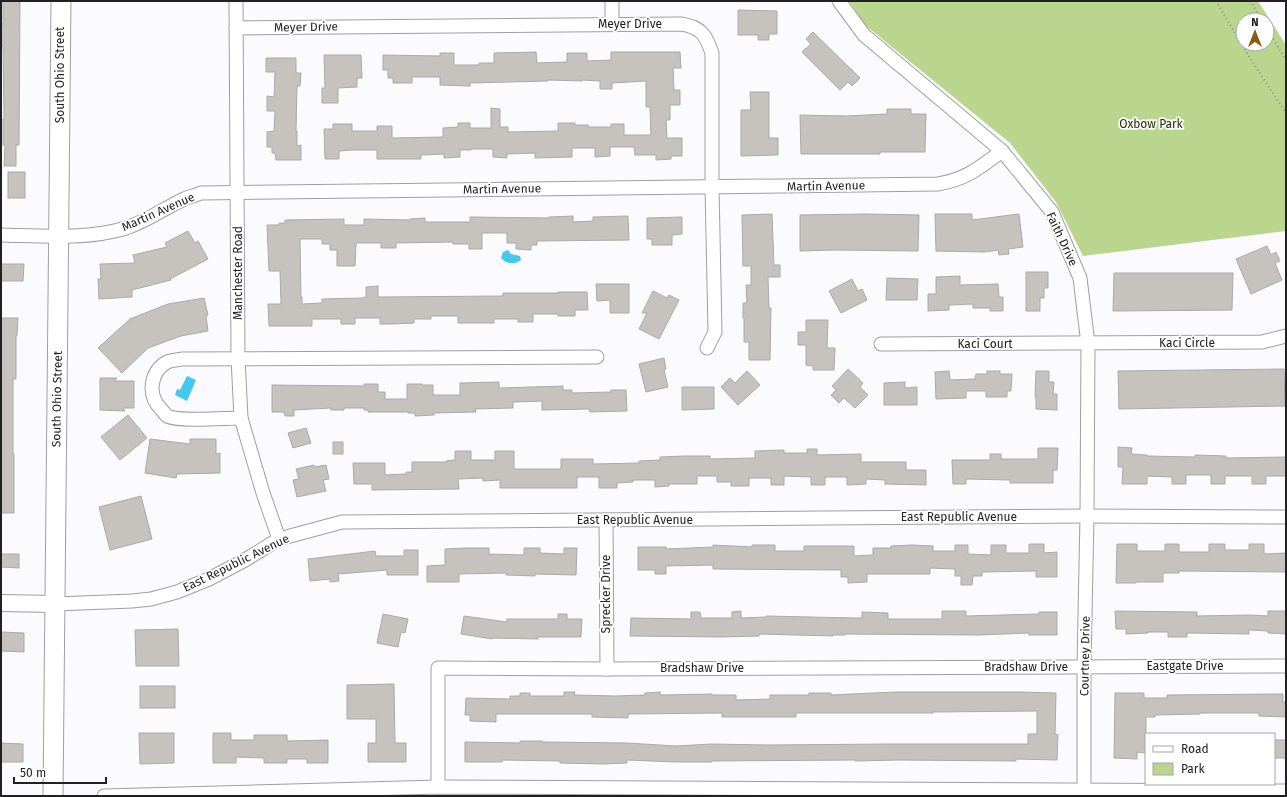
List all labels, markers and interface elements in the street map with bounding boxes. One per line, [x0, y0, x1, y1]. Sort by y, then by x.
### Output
north arrow [1235, 12, 1275, 52]
text: N [1251, 16, 1259, 29]
street label: Meyer Drive [598, 17, 662, 31]
street label: Meyer Drive [274, 19, 338, 35]
street label: South Ohio Street [53, 26, 67, 123]
park label: Oxbow Park [1119, 117, 1184, 131]
street label: Martin Avenue [787, 178, 865, 194]
street label: Martin Avenue [463, 181, 541, 197]
street label: Martin Avenue [119, 190, 197, 234]
street label: Faith Drive [1043, 210, 1081, 268]
street label: Manchester Road [231, 226, 245, 320]
street label: Kaci Circle [1159, 336, 1215, 350]
street label: Kaci Court [957, 337, 1013, 351]
street label: South Ohio Street [49, 350, 65, 447]
street label: East Republic Avenue [901, 510, 1017, 524]
street label: East Republic Avenue [577, 513, 693, 527]
street label: East Republic Avenue [181, 531, 291, 595]
street label: Sprecker Drive [599, 555, 613, 633]
street label: Courtney Drive [1077, 616, 1093, 696]
street label: Eastgate Drive [1147, 659, 1224, 673]
street label: Bradshaw Drive [984, 660, 1068, 674]
street label: Bradshaw Drive [660, 661, 744, 675]
legend [1145, 733, 1275, 785]
text: Road [1181, 742, 1209, 756]
scale bar [14, 759, 106, 785]
text: Park [1181, 762, 1205, 776]
text: 50 m [20, 766, 46, 780]

